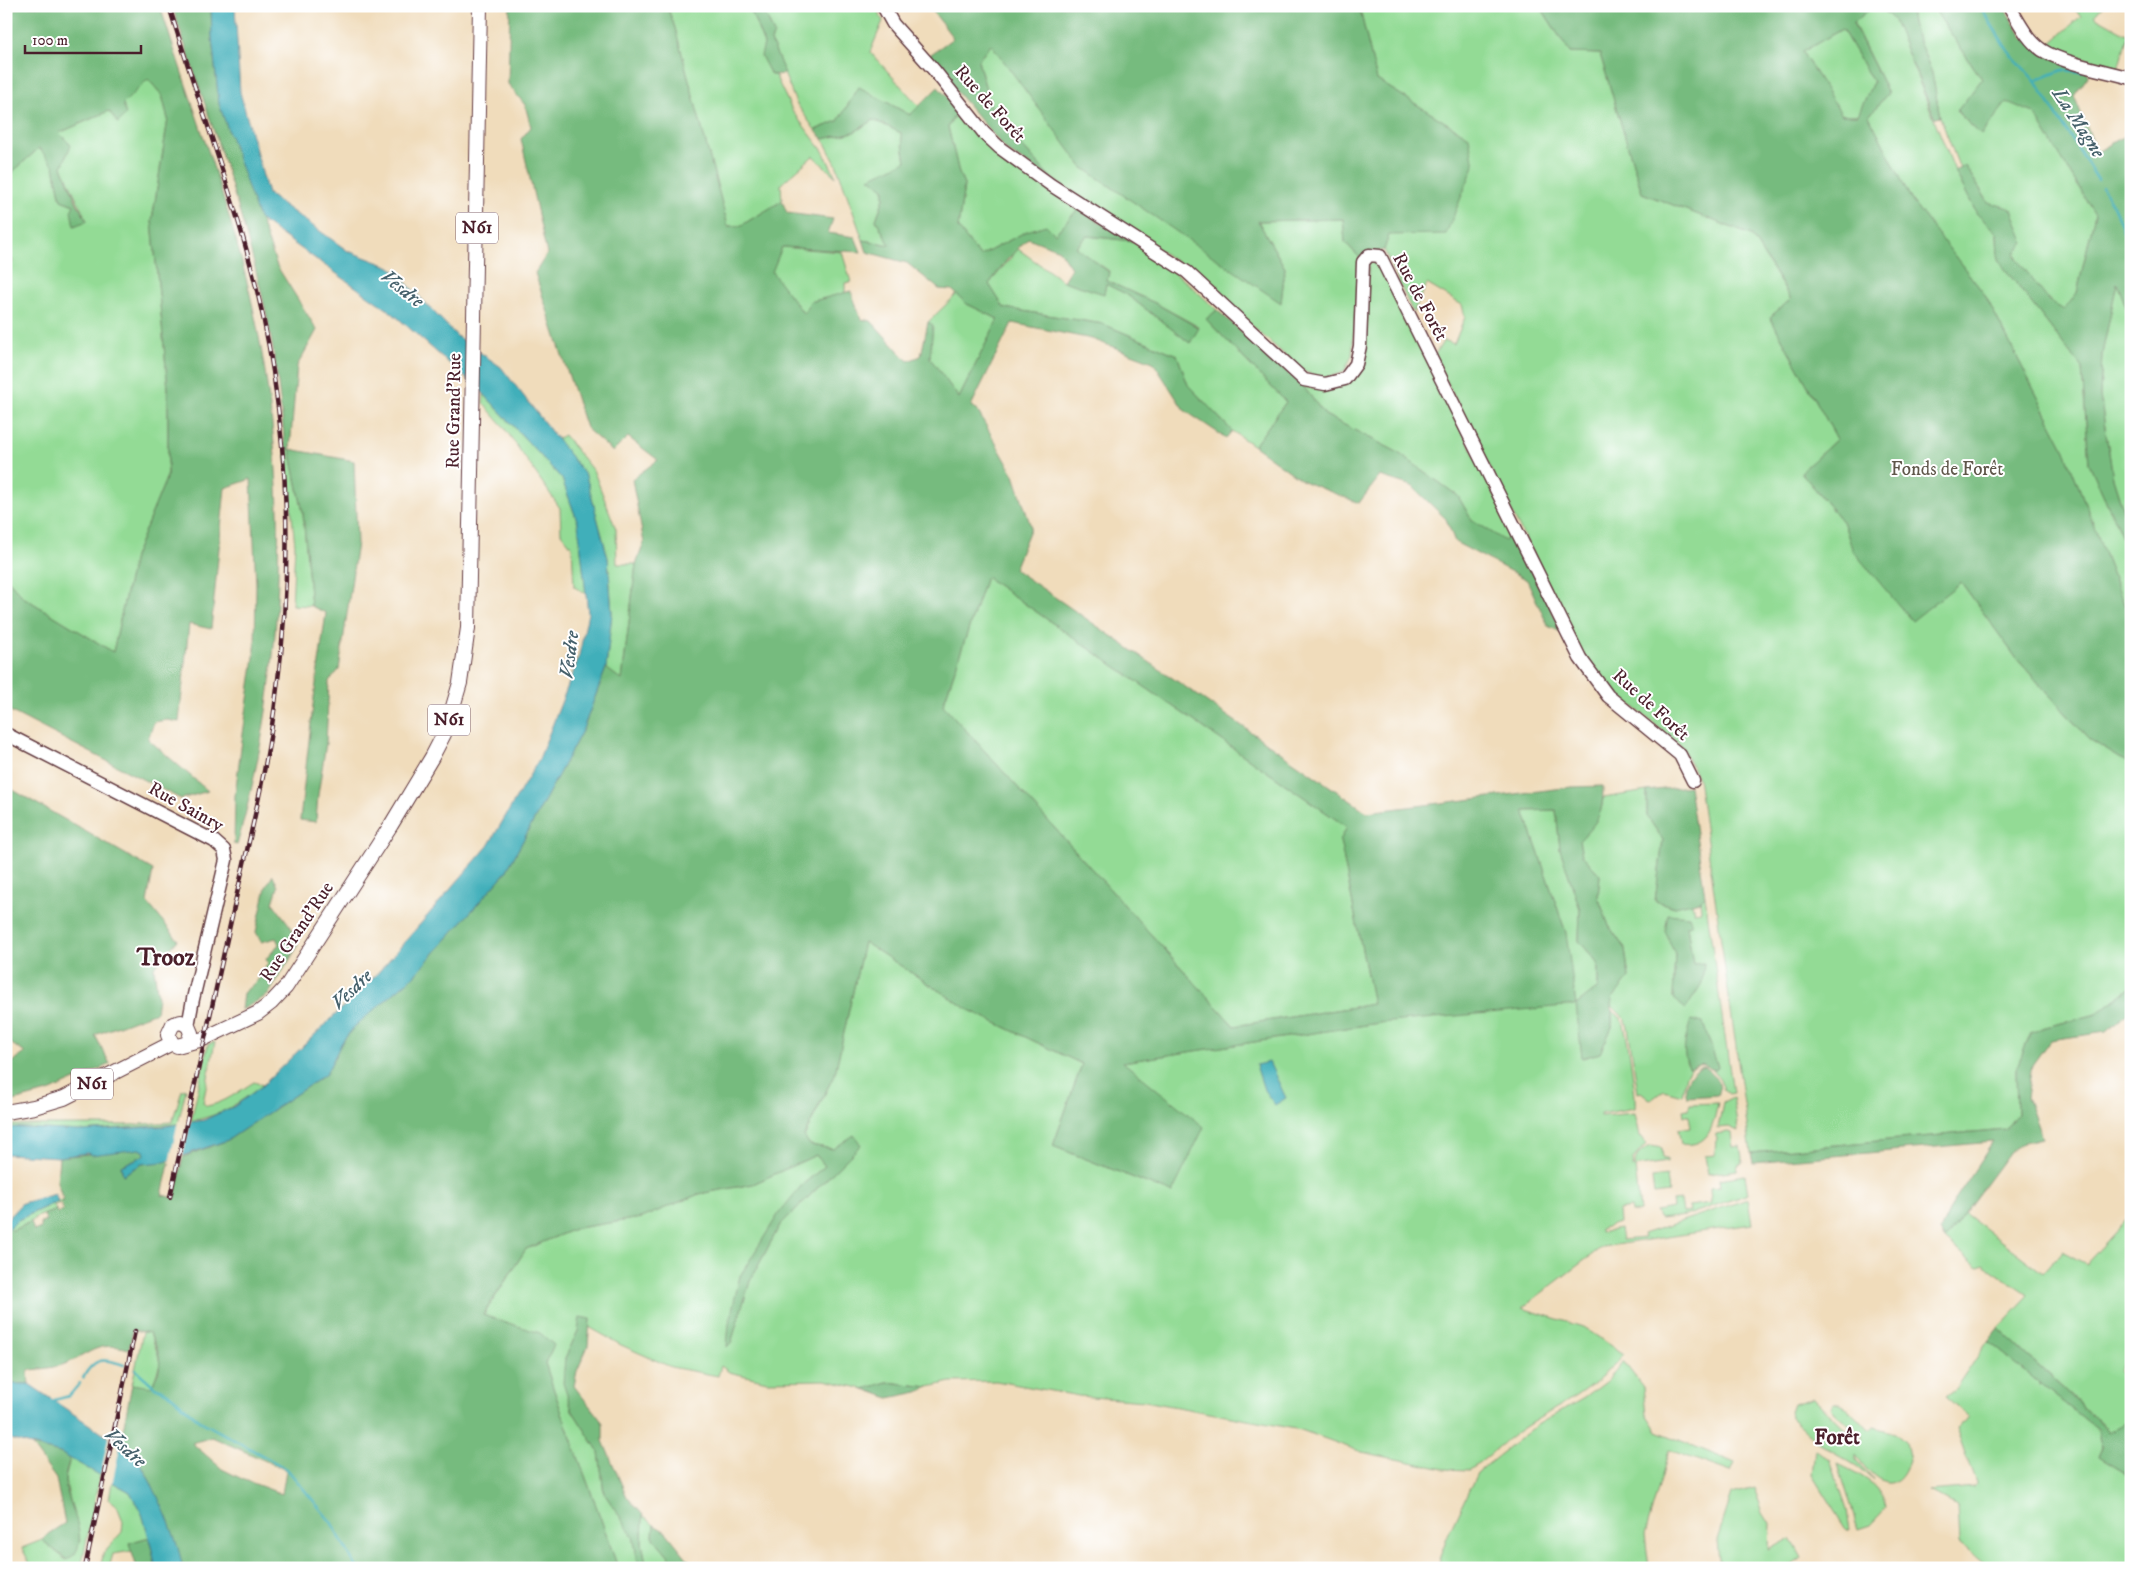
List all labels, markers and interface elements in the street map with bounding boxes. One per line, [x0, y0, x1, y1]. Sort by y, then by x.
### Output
scale bar [25, 22, 141, 54]
text: 100 m [32, 31, 68, 50]
street label: Rue de Forêt [949, 60, 1031, 148]
water label: La Magne [2045, 82, 2111, 164]
road number: N61 [456, 212, 498, 244]
street label: Rue de Forêt [1387, 249, 1453, 345]
water label: Vesdre [375, 264, 430, 314]
street label: Rue Grand'Rue [441, 353, 467, 469]
park label: Fonds de Forêt [1891, 458, 2003, 481]
water label: Vesdre [555, 628, 585, 680]
street label: Rue de Forêt [1607, 664, 1695, 746]
road number: N61 [428, 704, 470, 736]
street label: Rue Sainry [144, 777, 229, 838]
street label: Rue Grand'Rue [255, 877, 339, 987]
district label: Trooz [136, 943, 196, 973]
water label: Vesdre [326, 963, 379, 1016]
road number: N61 [71, 1068, 113, 1100]
water label: Vesdre [99, 1423, 152, 1474]
district label: Forêt [1814, 1425, 1860, 1451]

